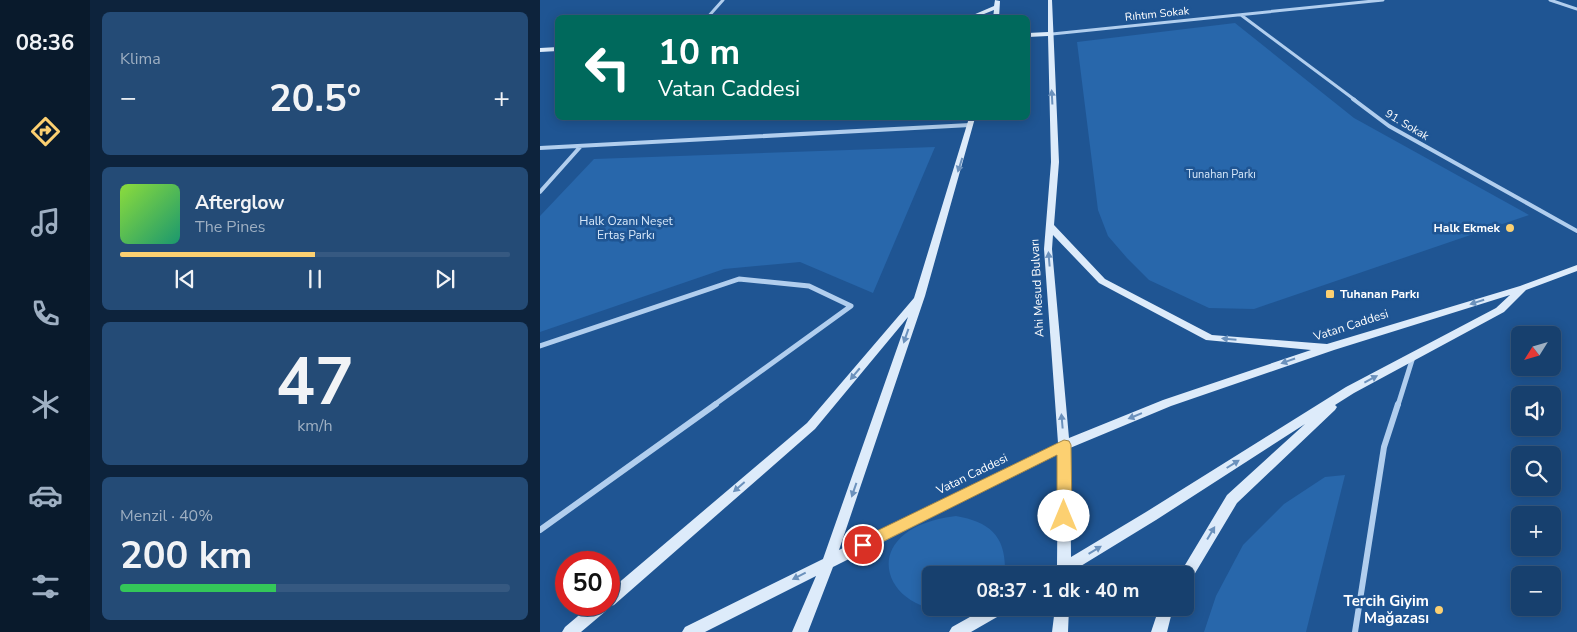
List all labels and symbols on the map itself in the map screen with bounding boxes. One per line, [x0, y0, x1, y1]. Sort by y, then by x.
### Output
street label: Rıhtım Sokak [1124, 3, 1190, 25]
one-way arrow [1048, 89, 1056, 105]
street label: 91. Sokak [1382, 106, 1432, 144]
one-way arrow [955, 157, 963, 172]
park label: Tunahan Parkı [1186, 167, 1256, 182]
park label: Halk Ozanı Neşet Ertaş Parkı [579, 213, 674, 243]
place label: Halk Ekmek [1434, 220, 1501, 236]
marker: Halk Ekmek [1504, 222, 1516, 234]
street label: Ahi Mesud Bulvarı [1026, 238, 1048, 338]
one-way arrow [1044, 251, 1052, 267]
place label: Tuhanan Parkı [1340, 286, 1419, 302]
marker: Tuhanan Parkı [1324, 288, 1336, 300]
one-way arrow [1469, 298, 1484, 306]
street label: Vatan Caddesi [1311, 305, 1390, 345]
north arrow [1511, 326, 1561, 376]
one-way arrow [902, 329, 910, 344]
one-way arrow [1221, 335, 1237, 343]
one-way arrow [1281, 358, 1296, 366]
one-way arrow [849, 367, 860, 380]
one-way arrow [1364, 374, 1378, 383]
one-way arrow [1128, 412, 1142, 420]
one-way arrow [1058, 413, 1066, 429]
street label: Vatan Caddesi [933, 450, 1010, 499]
one-way arrow [1226, 459, 1240, 469]
one-way arrow [733, 482, 746, 493]
one-way arrow [850, 483, 858, 498]
position arrow [1037, 489, 1089, 541]
pin [842, 524, 884, 566]
one-way arrow [1206, 527, 1215, 540]
one-way arrow [1089, 545, 1102, 554]
speed limit sign: 50 [555, 551, 620, 616]
one-way arrow [792, 572, 807, 581]
place label: Tercih Giyim Mağazası [1343, 591, 1429, 628]
marker: Tercih Giyim Mağazası [1433, 604, 1445, 616]

